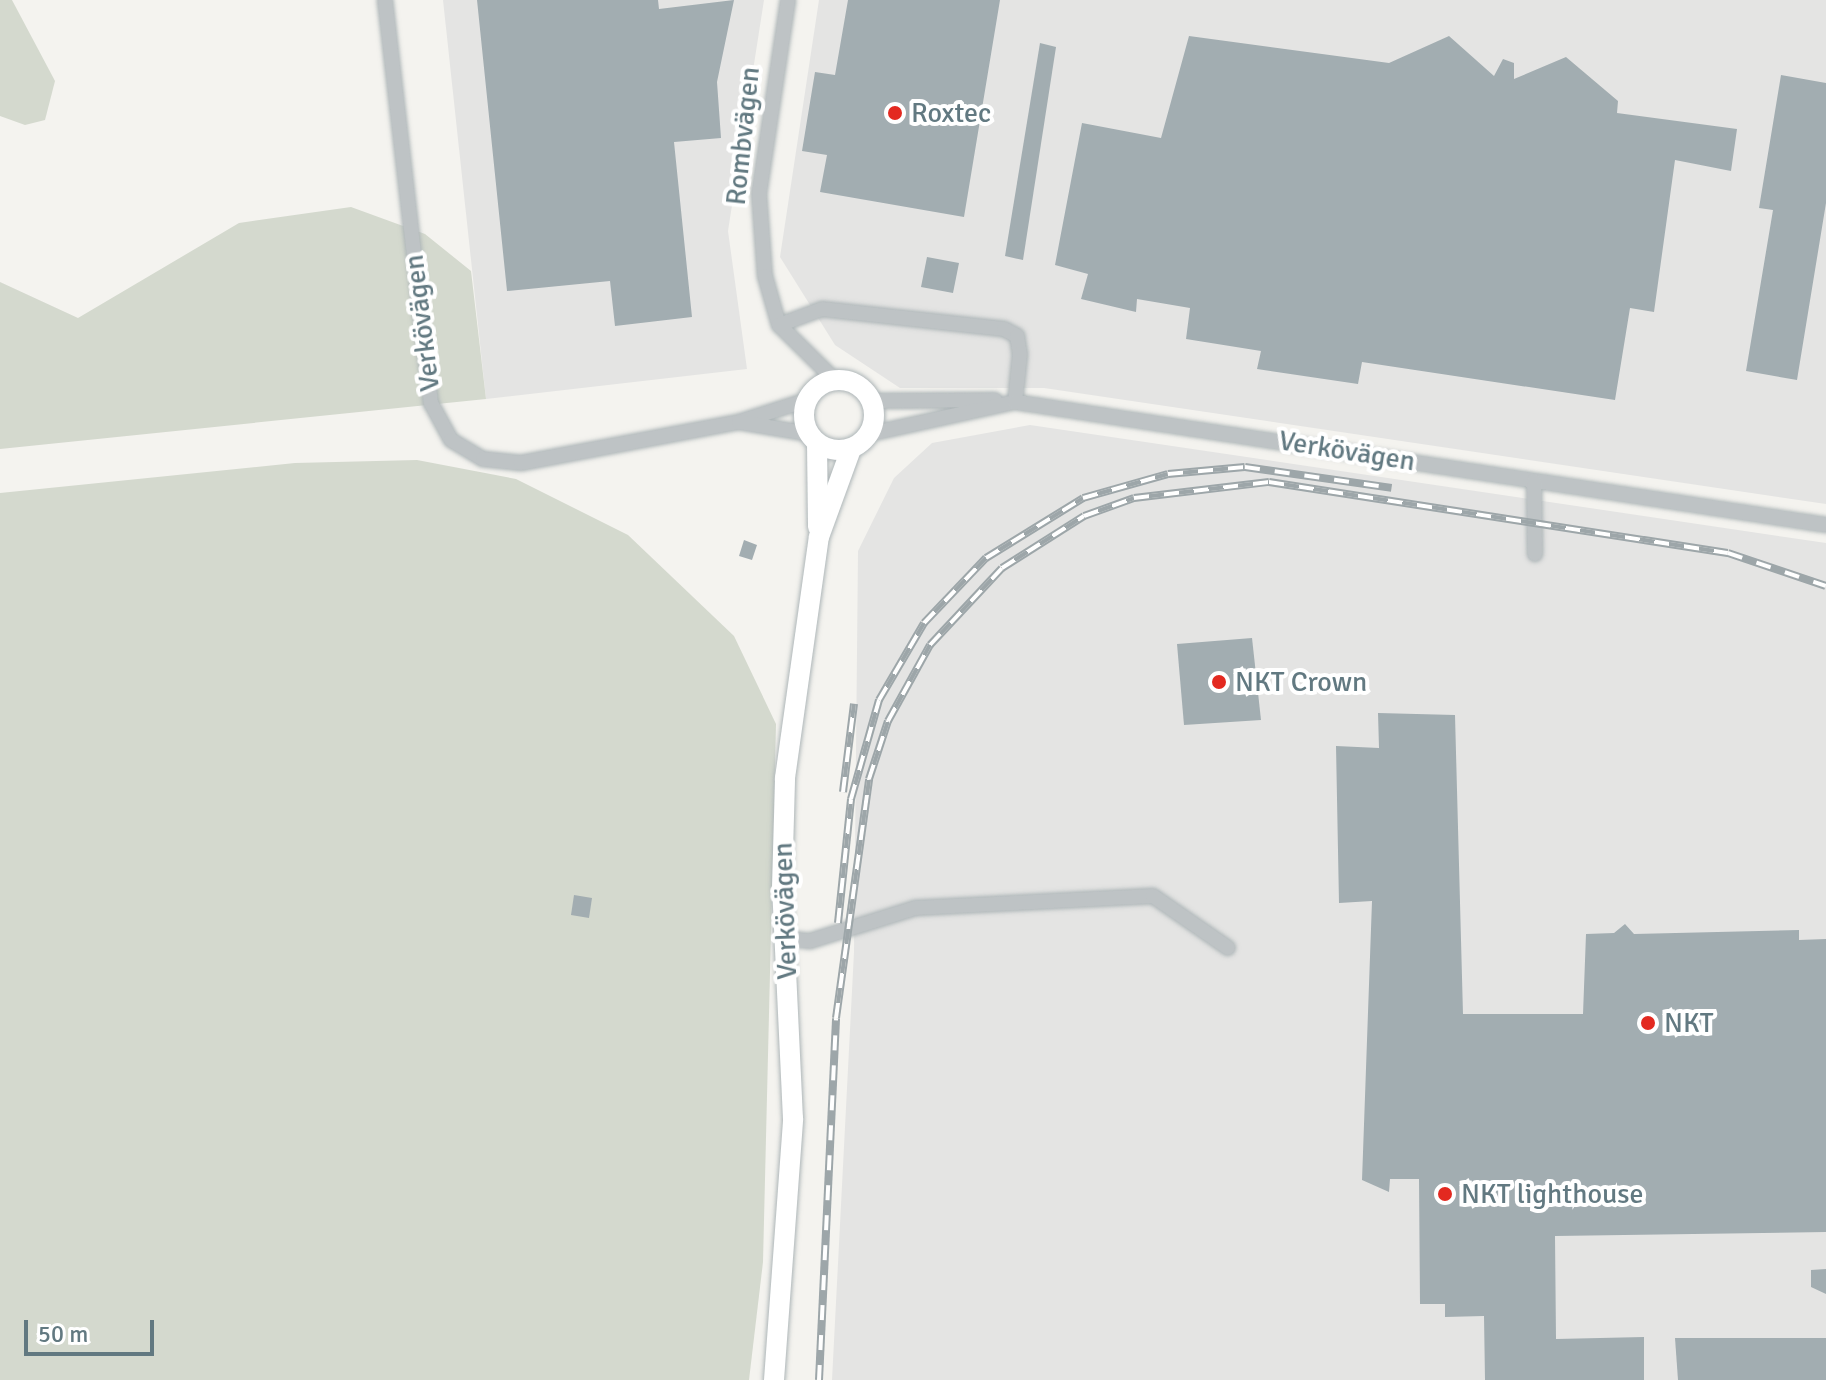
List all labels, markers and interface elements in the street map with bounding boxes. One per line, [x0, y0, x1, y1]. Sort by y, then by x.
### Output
street label: Rombvägen [719, 65, 767, 207]
place label: Roxtec [911, 96, 991, 130]
marker: Roxtec [886, 104, 904, 122]
street label: Verkövägen [397, 253, 447, 393]
street label: Verkövägen [1276, 424, 1418, 478]
place label: NKT Crown [1235, 665, 1367, 699]
marker: NKT Crown [1210, 673, 1228, 691]
street label: Verkövägen [766, 842, 804, 980]
place label: NKT [1664, 1006, 1713, 1040]
marker: NKT [1639, 1014, 1657, 1032]
place label: NKT lighthouse [1461, 1177, 1644, 1211]
marker: NKT lighthouse [1436, 1185, 1454, 1203]
scale bar [28, 1304, 158, 1354]
text: 50 m [38, 1319, 88, 1349]

